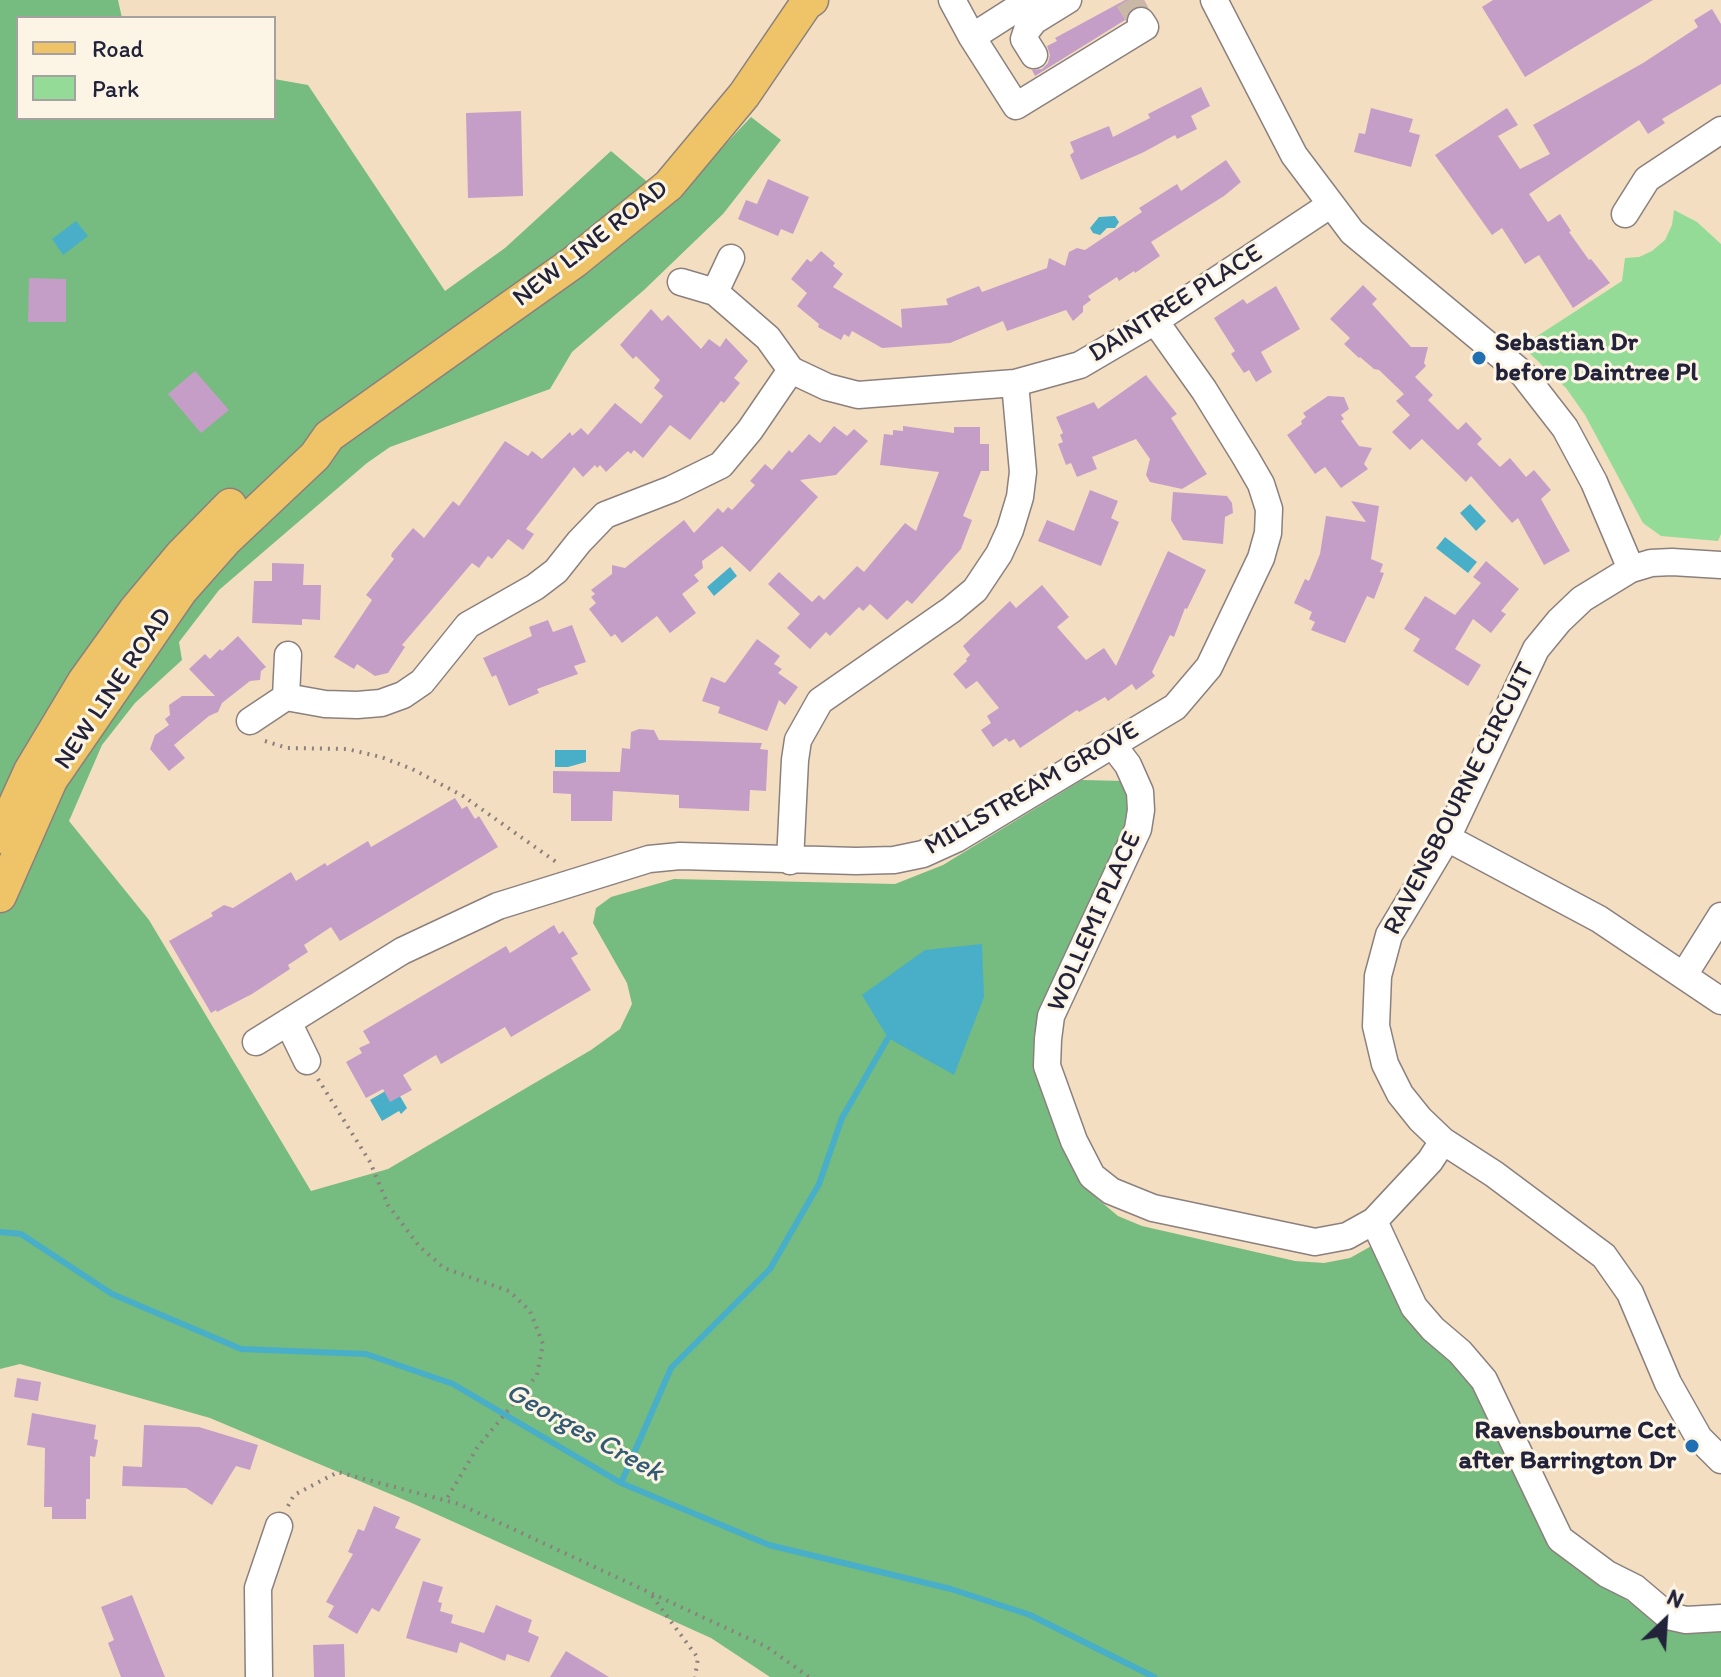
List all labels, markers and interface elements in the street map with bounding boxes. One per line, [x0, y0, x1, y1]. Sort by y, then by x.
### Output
legend [16, 16, 276, 120]
text: Road [92, 34, 144, 63]
text: Park [92, 74, 139, 103]
street label: NEW LINE ROAD [507, 174, 675, 314]
street label: DAINTREE PLACE [1083, 238, 1269, 370]
place label: Sebastian Dr before Daintree Pl [1495, 327, 1698, 388]
marker: Sebastian Dr before Daintree Pl [1470, 349, 1488, 367]
street label: NEW LINE ROAD [48, 602, 180, 776]
street label: RAVENSBOURNE CIRCUIT [1378, 658, 1542, 940]
street label: MILLSTREAM GROVE [919, 715, 1145, 863]
street label: WOLLEMI PLACE [1041, 827, 1149, 1017]
water label: Georges Creek [500, 1376, 668, 1490]
place label: Ravensbourne Cct after Barrington Dr [1459, 1415, 1676, 1476]
marker: Ravensbourne Cct after Barrington Dr [1683, 1437, 1701, 1455]
north arrow [1625, 1581, 1705, 1661]
text: N [1663, 1583, 1688, 1614]

